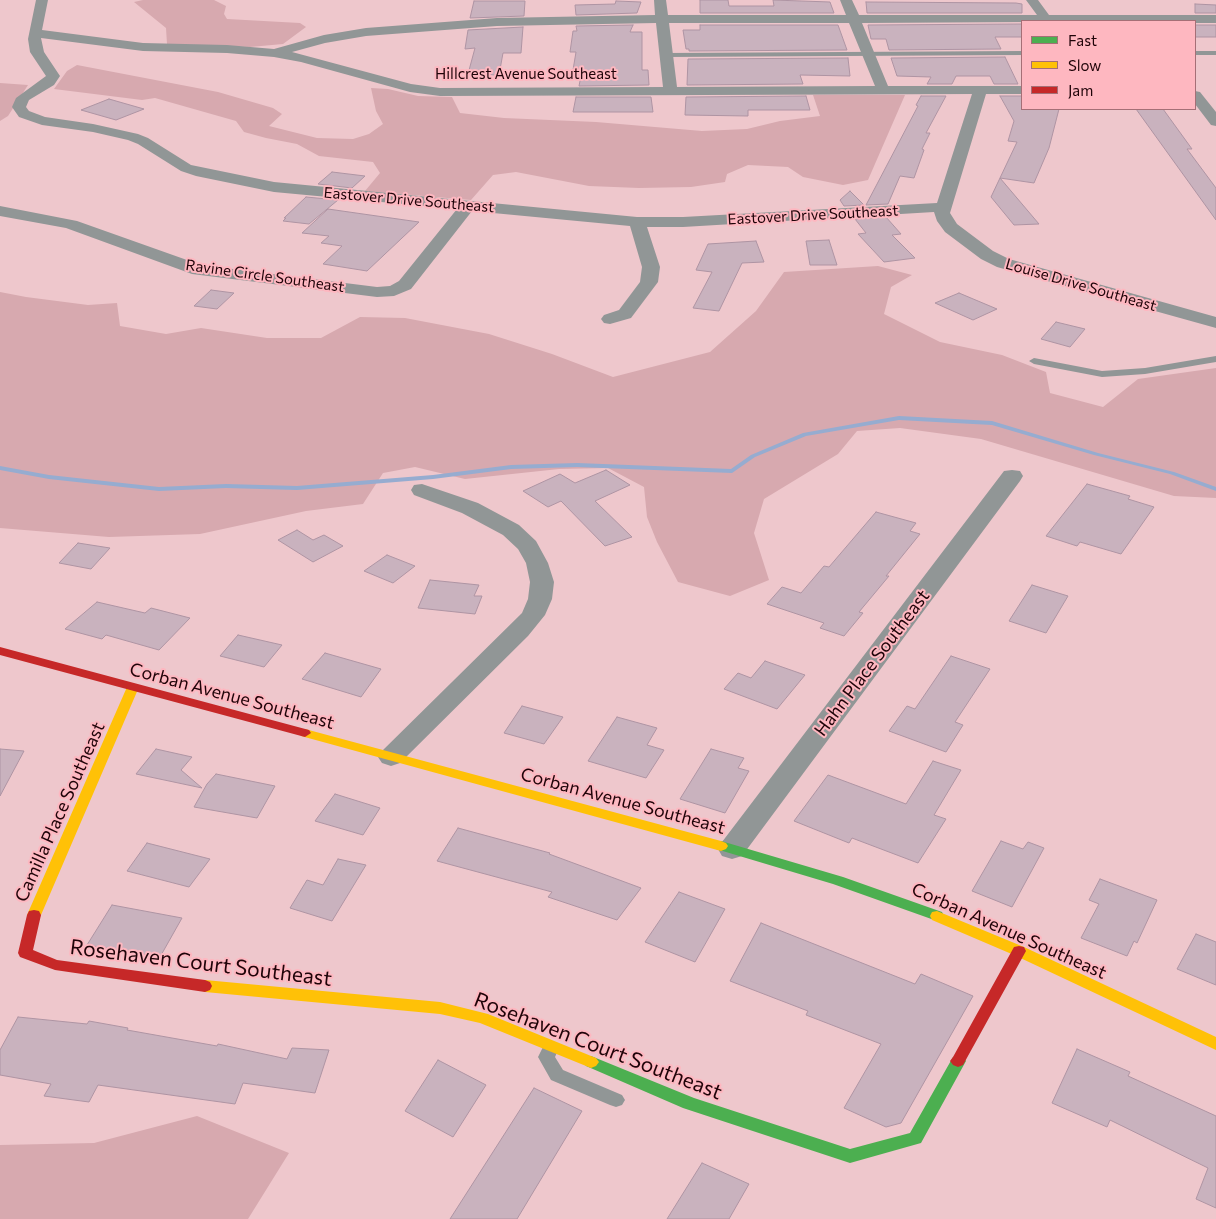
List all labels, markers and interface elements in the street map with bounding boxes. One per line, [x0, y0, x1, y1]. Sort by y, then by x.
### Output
legend [1021, 20, 1196, 110]
text: Fast [1068, 31, 1097, 49]
text: Slow [1068, 56, 1101, 74]
street label: Hillcrest Avenue Southeast [435, 65, 617, 83]
text: Jam [1068, 81, 1093, 99]
street label: Eastover Drive Southeast [323, 184, 495, 216]
street label: Eastover Drive Southeast [727, 202, 899, 228]
street label: Louise Drive Southeast [1004, 255, 1158, 315]
street label: Ravine Circle Southeast [184, 256, 346, 296]
street label: Hahn Place Southeast [810, 586, 934, 740]
street label: Corban Avenue Southeast [127, 658, 337, 734]
street label: Camilla Place Southeast [11, 719, 109, 905]
street label: Corban Avenue Southeast [518, 763, 728, 839]
street label: Corban Avenue Southeast [908, 878, 1110, 984]
street label: Rosehaven Court Southeast [69, 934, 333, 992]
street label: Rosehaven Court Southeast [470, 987, 726, 1105]

